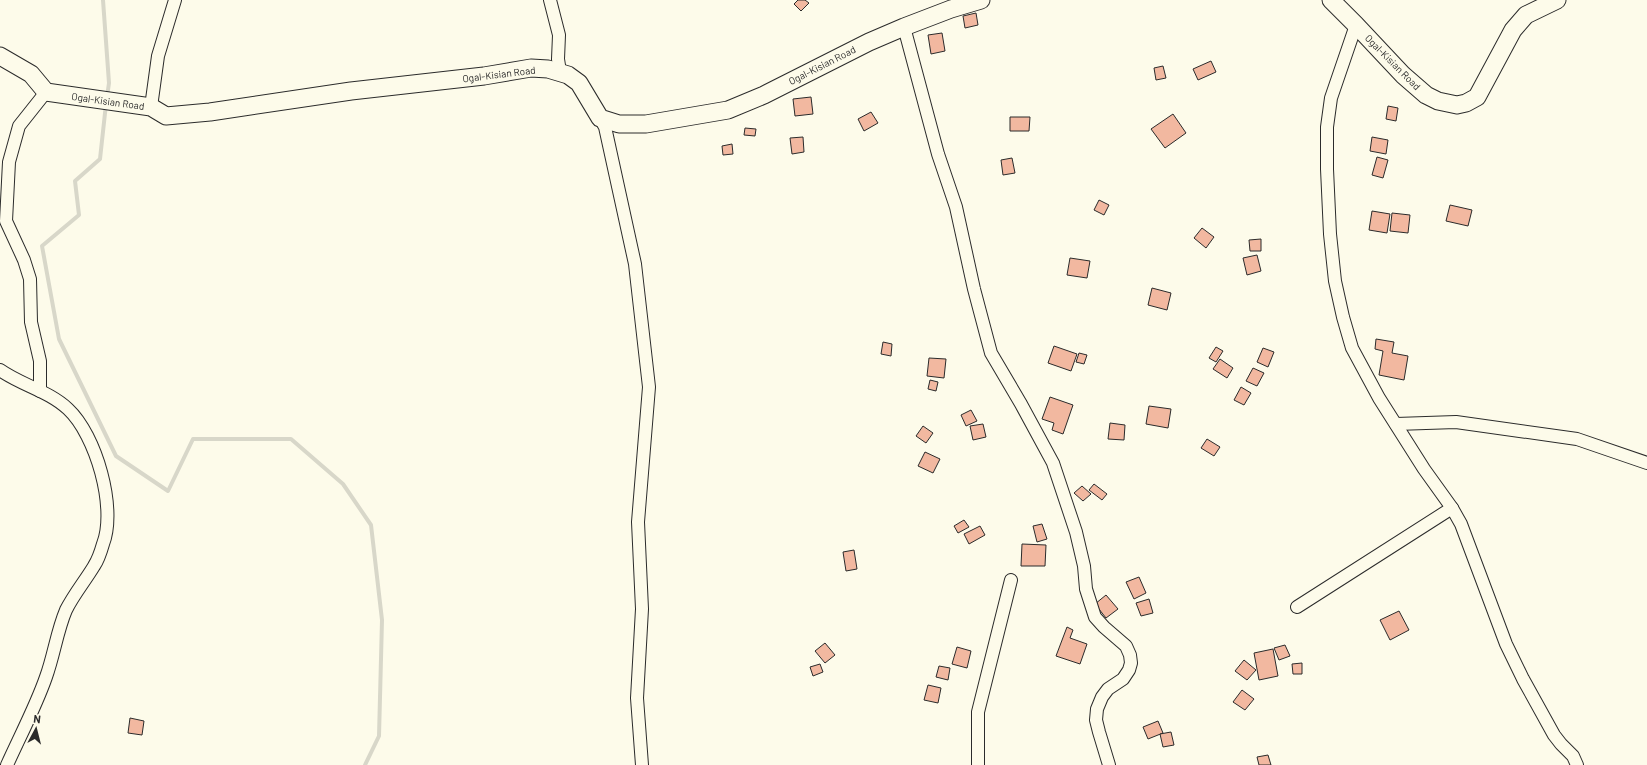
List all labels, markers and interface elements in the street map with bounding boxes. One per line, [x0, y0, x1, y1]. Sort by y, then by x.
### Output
street label: Ogal-Kisian Road [1363, 32, 1423, 92]
street label: Ogal-Kisian Road [787, 43, 857, 87]
street label: Ogal-Kisian Road [462, 64, 536, 84]
street label: Ogal-Kisian Road [71, 90, 145, 112]
north arrow [16, 709, 56, 749]
text: N [33, 712, 42, 725]

